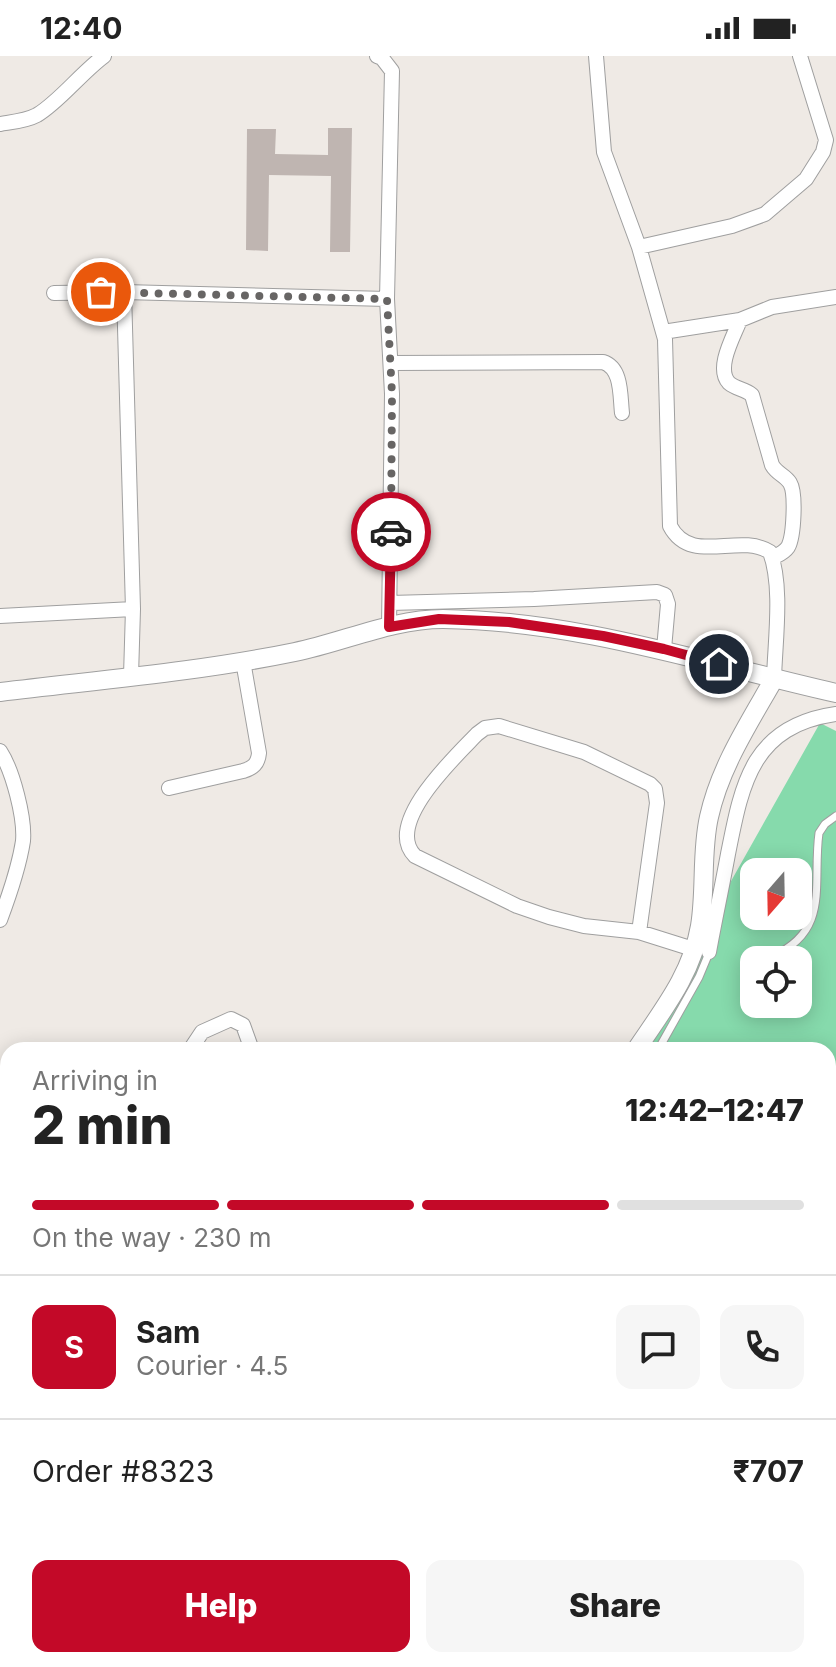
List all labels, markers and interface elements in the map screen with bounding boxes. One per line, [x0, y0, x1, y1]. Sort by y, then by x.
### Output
text: 12:40 [40, 10, 122, 46]
pin [67, 258, 135, 326]
icon: bag [79, 270, 123, 314]
courier [351, 492, 431, 572]
icon: car [369, 510, 413, 554]
pin [685, 630, 753, 698]
icon: home [697, 642, 741, 686]
north arrow [740, 858, 812, 930]
map controls [740, 858, 812, 1018]
button: locate [740, 946, 812, 1018]
text: Arriving in [32, 1065, 158, 1096]
text: 12:42–12:47 [625, 1092, 804, 1128]
text: 2 min [32, 1094, 173, 1157]
text: On the way · 230 m [32, 1222, 272, 1253]
button: chat [616, 1305, 700, 1389]
button: phone [720, 1305, 804, 1389]
text: Sam [136, 1314, 200, 1350]
text: S [64, 1329, 84, 1365]
text: Courier · 4.5 [136, 1350, 288, 1381]
text: Order #8323 [32, 1453, 214, 1489]
text: ₹707 [733, 1453, 804, 1489]
button: Help [32, 1560, 410, 1652]
button: Share [426, 1560, 804, 1652]

